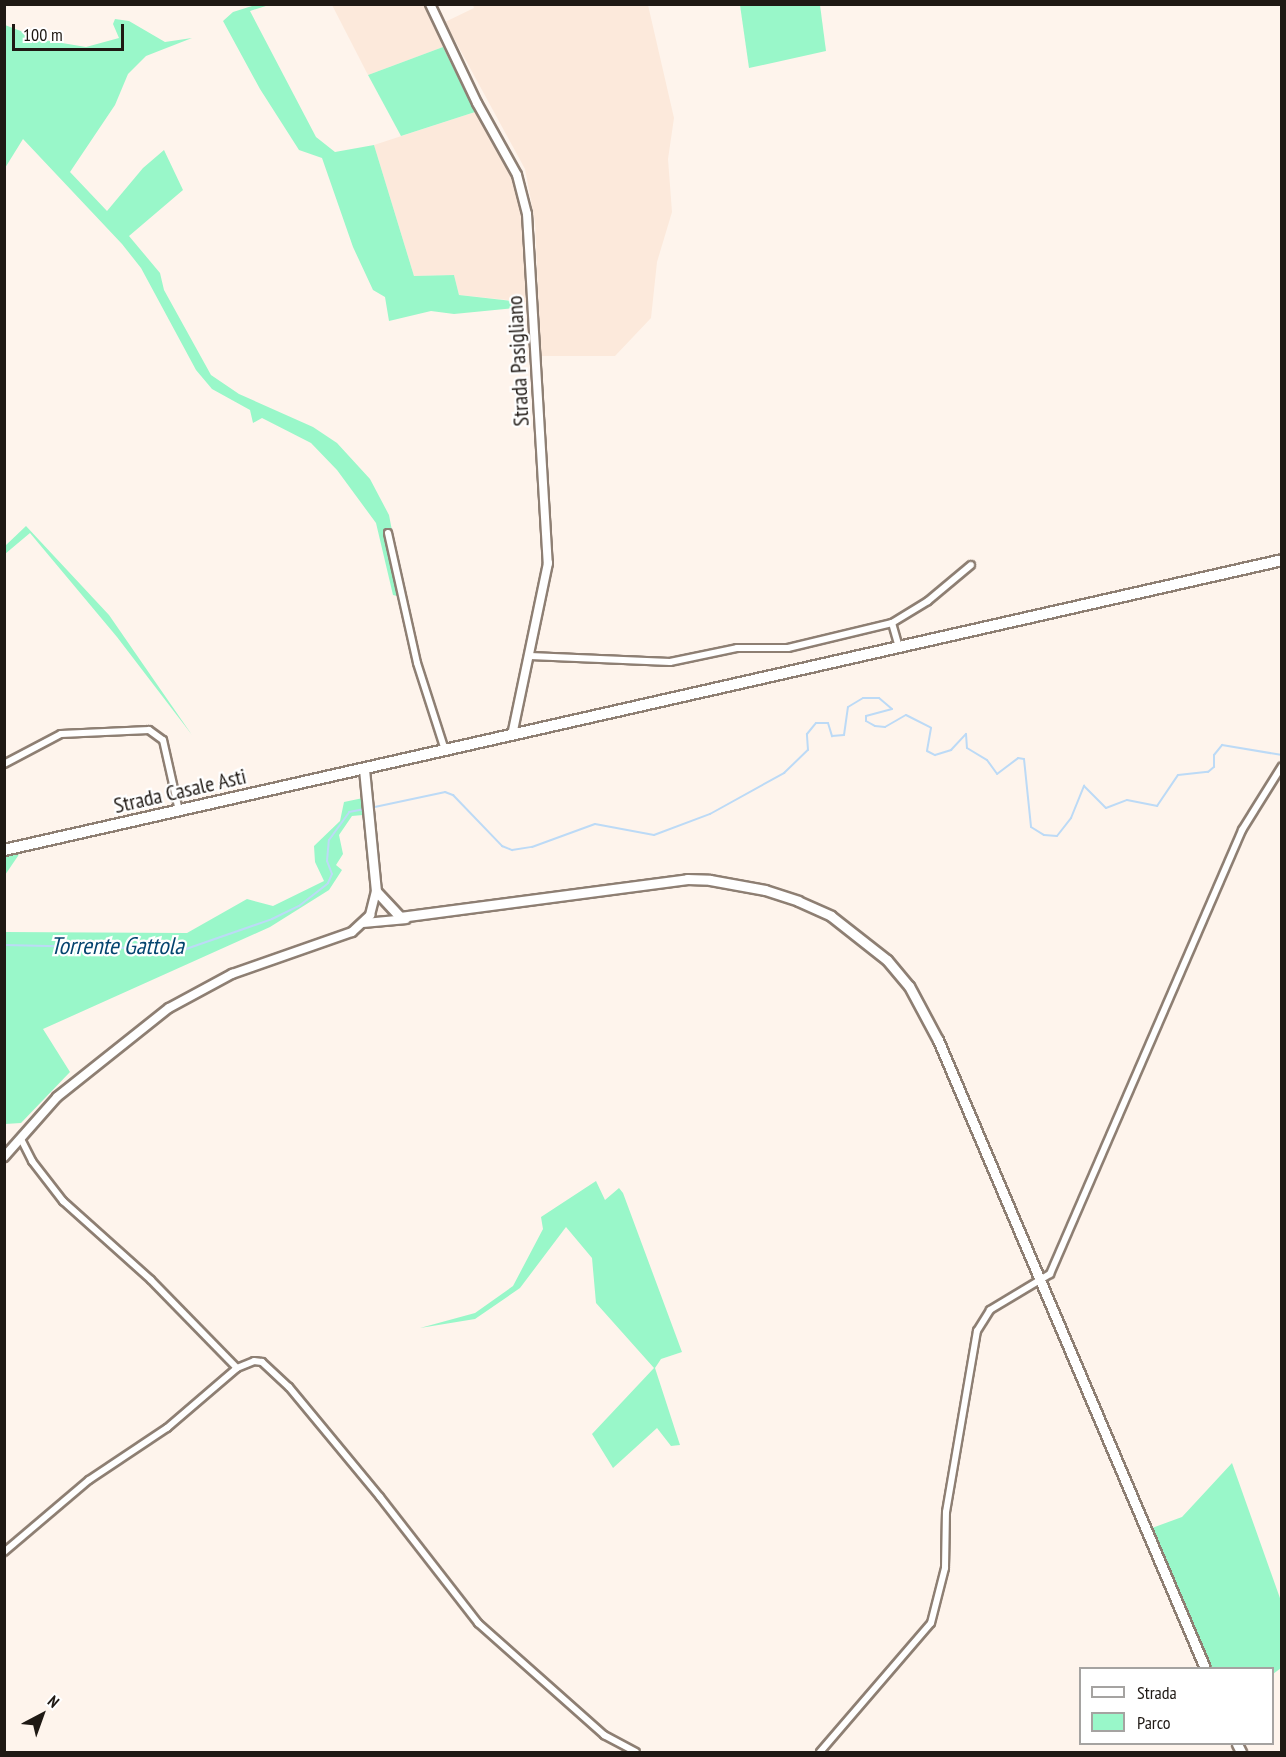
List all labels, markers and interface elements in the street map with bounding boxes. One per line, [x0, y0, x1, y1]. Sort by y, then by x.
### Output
scale bar [15, 12, 128, 50]
text: 100 m [23, 23, 63, 46]
street label: Strada Pasigliano [501, 295, 535, 427]
street label: Strada Casale Asti [111, 763, 249, 819]
water label: Torrente Gattola [50, 932, 184, 960]
legend [1079, 1667, 1274, 1745]
text: Strada [1137, 1681, 1177, 1704]
north arrow [12, 1685, 72, 1745]
text: N [44, 1691, 64, 1712]
text: Parco [1137, 1711, 1171, 1734]

